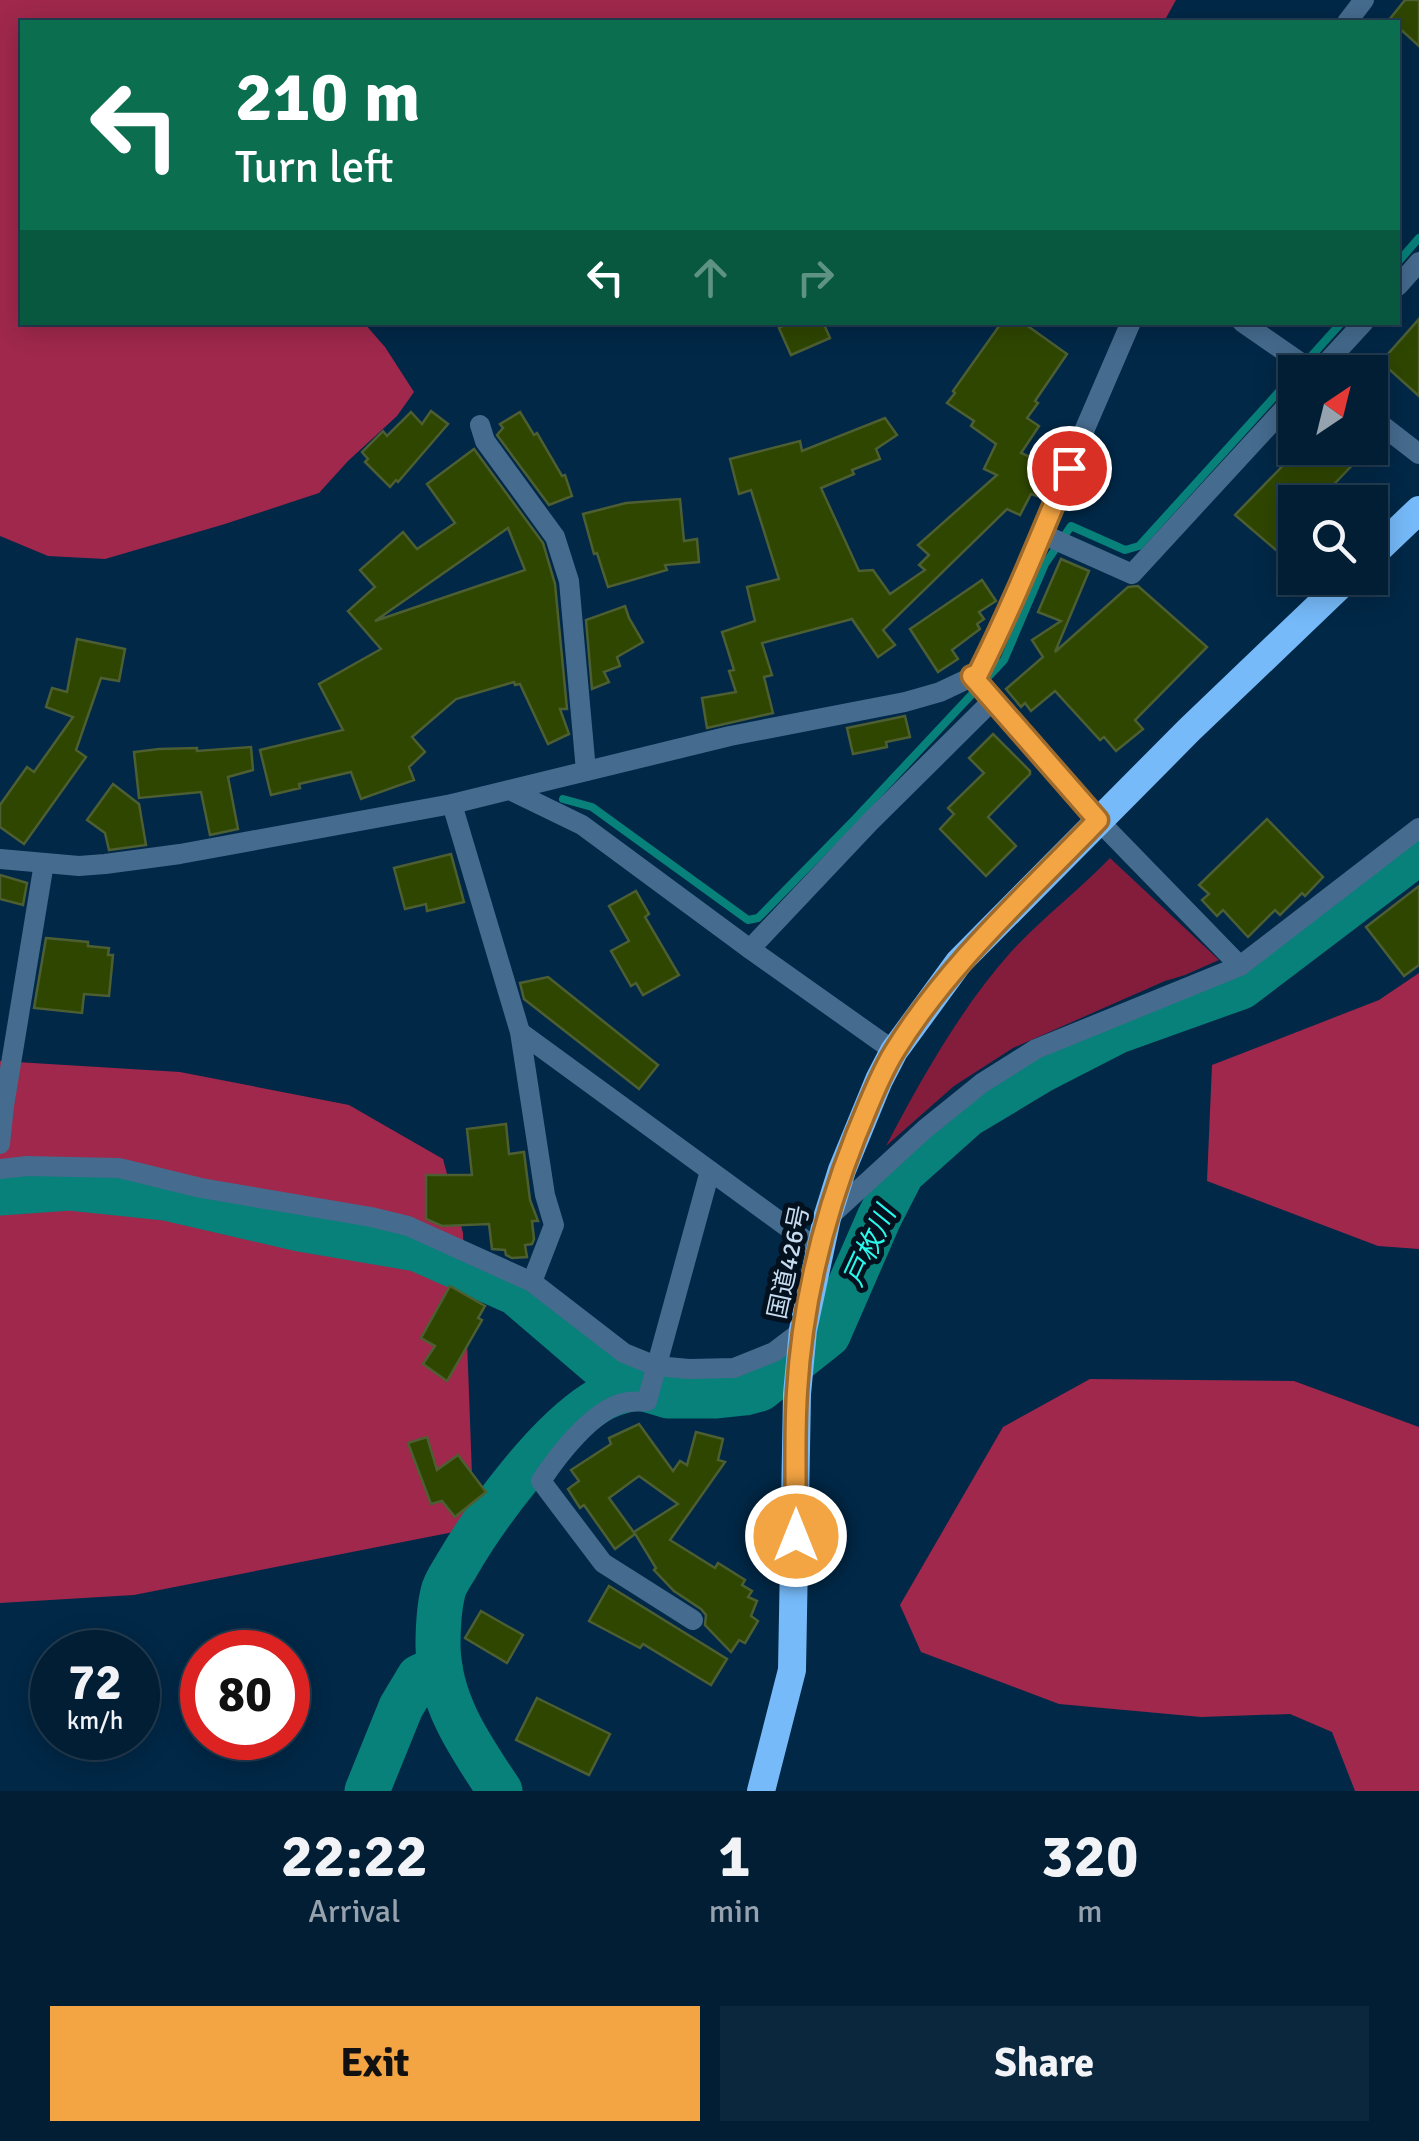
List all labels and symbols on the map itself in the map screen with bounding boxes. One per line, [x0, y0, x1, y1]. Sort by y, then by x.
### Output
north arrow [1278, 355, 1388, 465]
pin [1027, 426, 1112, 511]
water label: 戸枚川 [837, 1198, 904, 1292]
street label: 国道426号 [761, 1202, 816, 1322]
position arrow [744, 1484, 848, 1588]
speed limit sign: 80 [180, 1630, 310, 1760]

